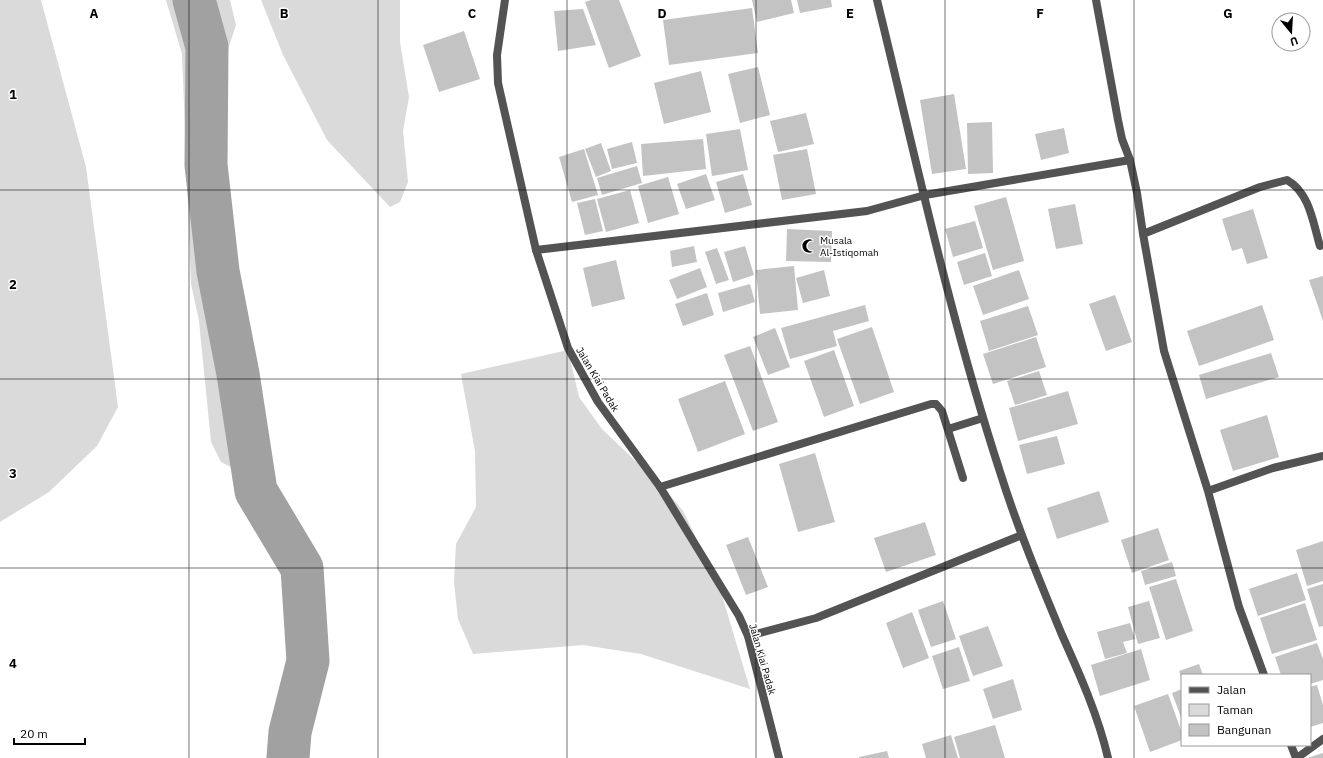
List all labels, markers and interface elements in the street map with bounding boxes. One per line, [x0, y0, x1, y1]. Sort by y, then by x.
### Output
text: A [90, 5, 99, 22]
text: B [280, 5, 289, 22]
text: C [468, 5, 477, 22]
text: D [657, 5, 667, 22]
text: E [846, 5, 854, 22]
text: F [1036, 5, 1044, 22]
text: G [1223, 5, 1233, 22]
north arrow [1271, 12, 1311, 52]
text: U [1288, 34, 1300, 49]
text: 1 [9, 86, 17, 103]
place label: Musala Al-Istiqomah [820, 234, 879, 259]
mosque icon: Musala Al-Istiqomah [801, 238, 817, 254]
text: 2 [9, 276, 17, 293]
street label: Jalan Kiai Padak [573, 344, 622, 415]
text: 3 [9, 465, 17, 482]
street label: Jalan Kiai Padak [746, 622, 779, 697]
text: 4 [9, 655, 17, 672]
legend [1181, 674, 1311, 746]
text: Jalan [1217, 682, 1246, 697]
text: Taman [1217, 702, 1253, 717]
scale bar [14, 720, 85, 746]
text: Bangunan [1217, 722, 1271, 737]
text: 20 m [20, 726, 48, 741]

